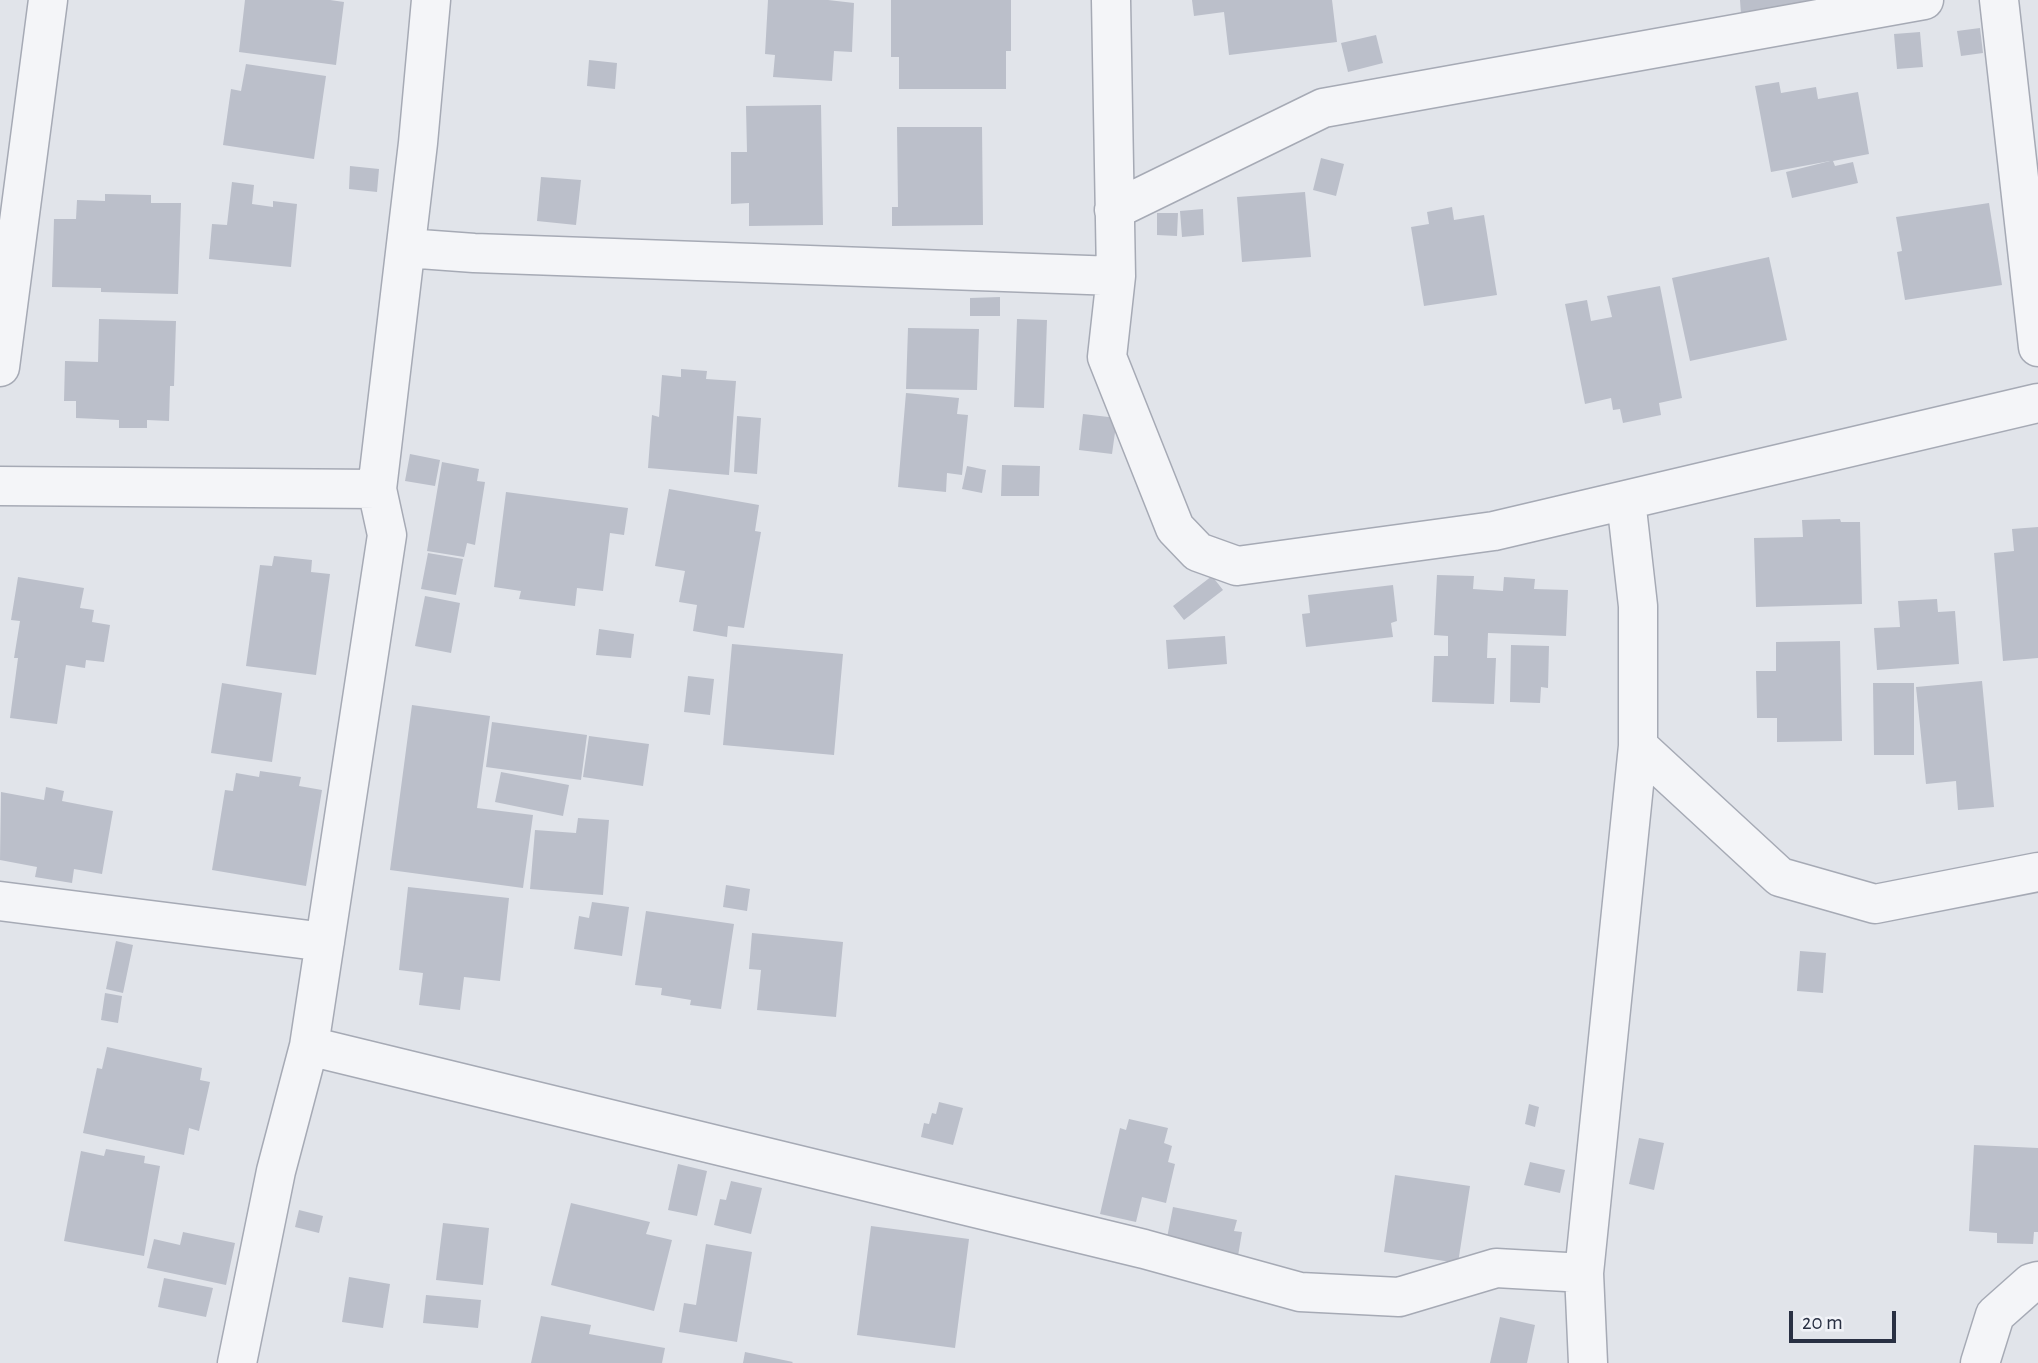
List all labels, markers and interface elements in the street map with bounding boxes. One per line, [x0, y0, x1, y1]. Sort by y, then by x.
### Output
scale bar [1793, 1296, 1900, 1340]
text: 20 m [1802, 1312, 1843, 1333]

